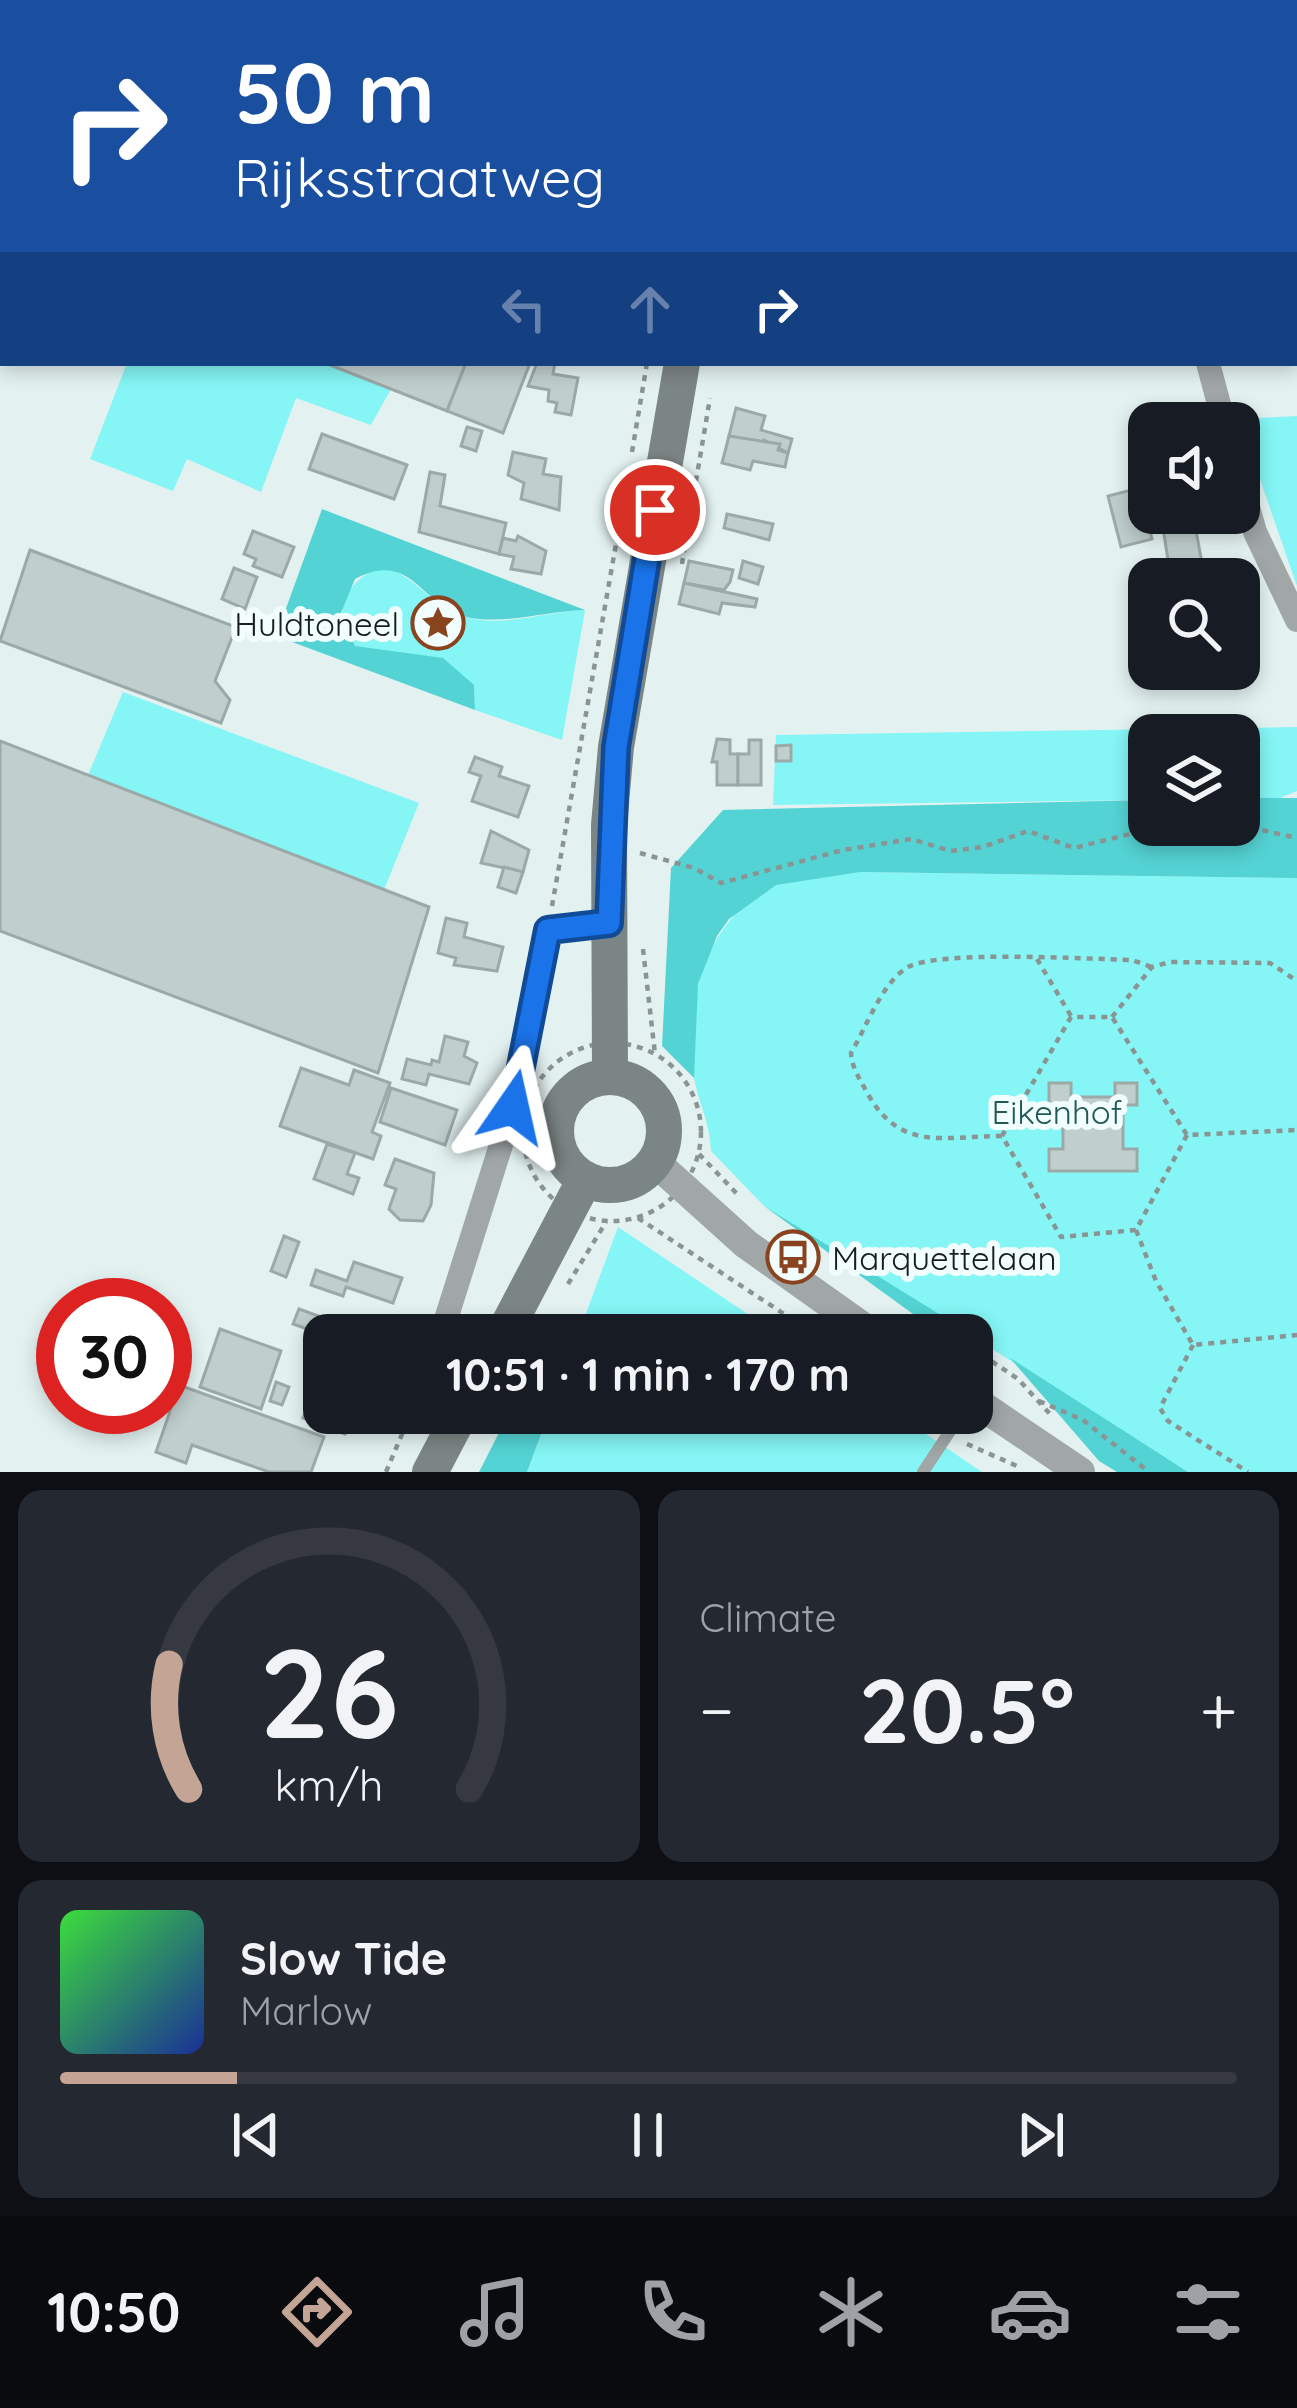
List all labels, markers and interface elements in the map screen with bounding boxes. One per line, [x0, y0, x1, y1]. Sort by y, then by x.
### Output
text: 50 m [234, 39, 435, 144]
icon: right [36, 48, 192, 204]
text: Rijksstraatweg [234, 143, 605, 211]
icon: left [491, 276, 557, 342]
icon: ahead [617, 276, 683, 342]
icon: right [743, 276, 809, 342]
map controls [1128, 402, 1260, 846]
button: sound [1128, 402, 1260, 534]
pin [604, 459, 706, 561]
icon: arrive [622, 477, 688, 543]
button: search [1128, 558, 1260, 690]
place icon: Huldtoneel [410, 595, 466, 651]
place label: Huldtoneel [234, 603, 399, 644]
button: layers [1128, 714, 1260, 846]
position arrow [450, 1044, 576, 1170]
park label: Eikenhof [991, 1091, 1123, 1132]
bus stop icon: Marquettelaan [765, 1229, 821, 1285]
place label: Marquettelaan [832, 1237, 1057, 1278]
speed limit sign: 30 [36, 1278, 192, 1434]
text: 10:51 · 1 min · 170 m [446, 1346, 850, 1402]
text: Climate [700, 1593, 837, 1642]
text: 26 [259, 1613, 399, 1769]
text: 20.5° [859, 1653, 1075, 1766]
text: − [700, 1668, 734, 1751]
text: + [1200, 1668, 1237, 1751]
text: km/h [274, 1758, 383, 1812]
text: Slow Tide [240, 1930, 447, 1986]
text: Marlow [240, 1986, 372, 2035]
icon: previous [223, 2102, 289, 2168]
icon: pause [615, 2102, 681, 2168]
icon: next [1008, 2102, 1074, 2168]
icon: directions [275, 2270, 359, 2354]
icon: music [453, 2270, 537, 2354]
icon: phone [631, 2270, 715, 2354]
icon: climate [809, 2270, 893, 2354]
icon: car [988, 2270, 1072, 2354]
icon: filters [1166, 2270, 1250, 2354]
text: 10:50 [47, 2278, 180, 2346]

